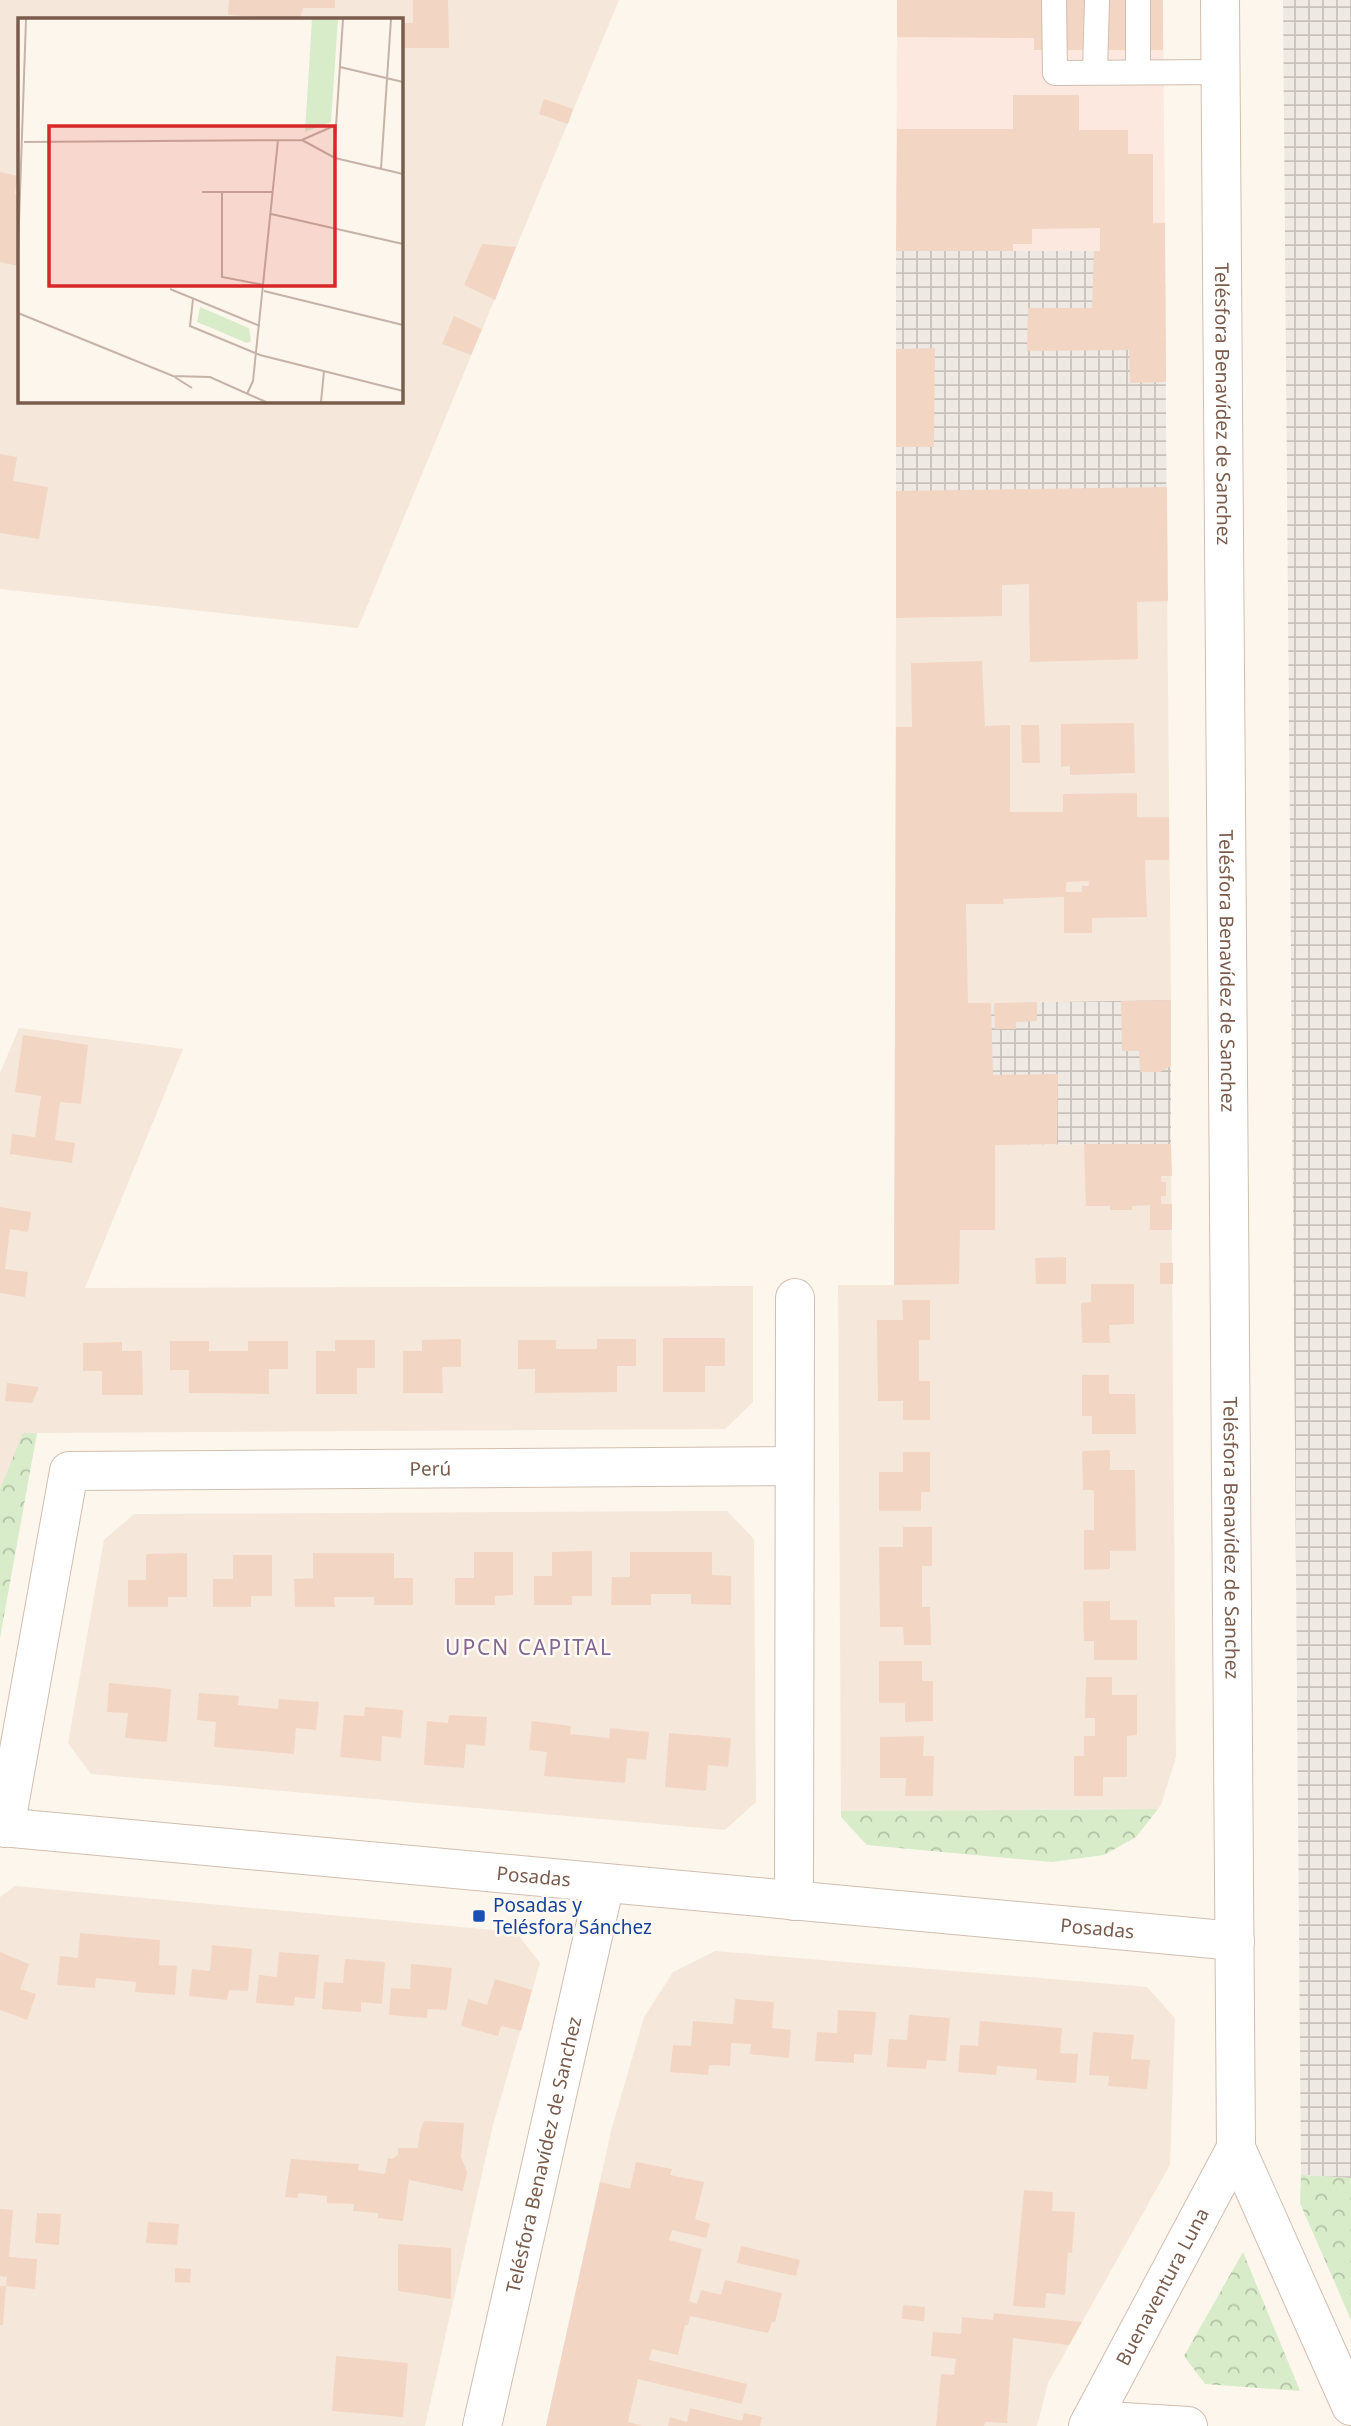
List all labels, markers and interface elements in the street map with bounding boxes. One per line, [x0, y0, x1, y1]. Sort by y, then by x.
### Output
inset map [18, 18, 402, 402]
street label: Telésfora Benavídez de Sanchez [1209, 263, 1237, 545]
street label: Telésfora Benavídez de Sanchez [1213, 830, 1241, 1112]
street label: Telésfora Benavídez de Sanchez [1217, 1397, 1246, 1679]
street label: Perú [409, 1455, 451, 1482]
district label: UPCN CAPITAL [445, 1633, 613, 1661]
street label: Posadas [496, 1860, 572, 1893]
place label: Posadas y Telésfora Sánchez [493, 1892, 652, 1940]
marker: Posadas y Telésfora Sánchez [471, 1908, 487, 1924]
street label: Posadas [1059, 1912, 1135, 1945]
street label: Telésfora Benavídez de Sanchez [500, 2014, 587, 2296]
street label: Buenaventura Luna [1110, 2203, 1215, 2370]

